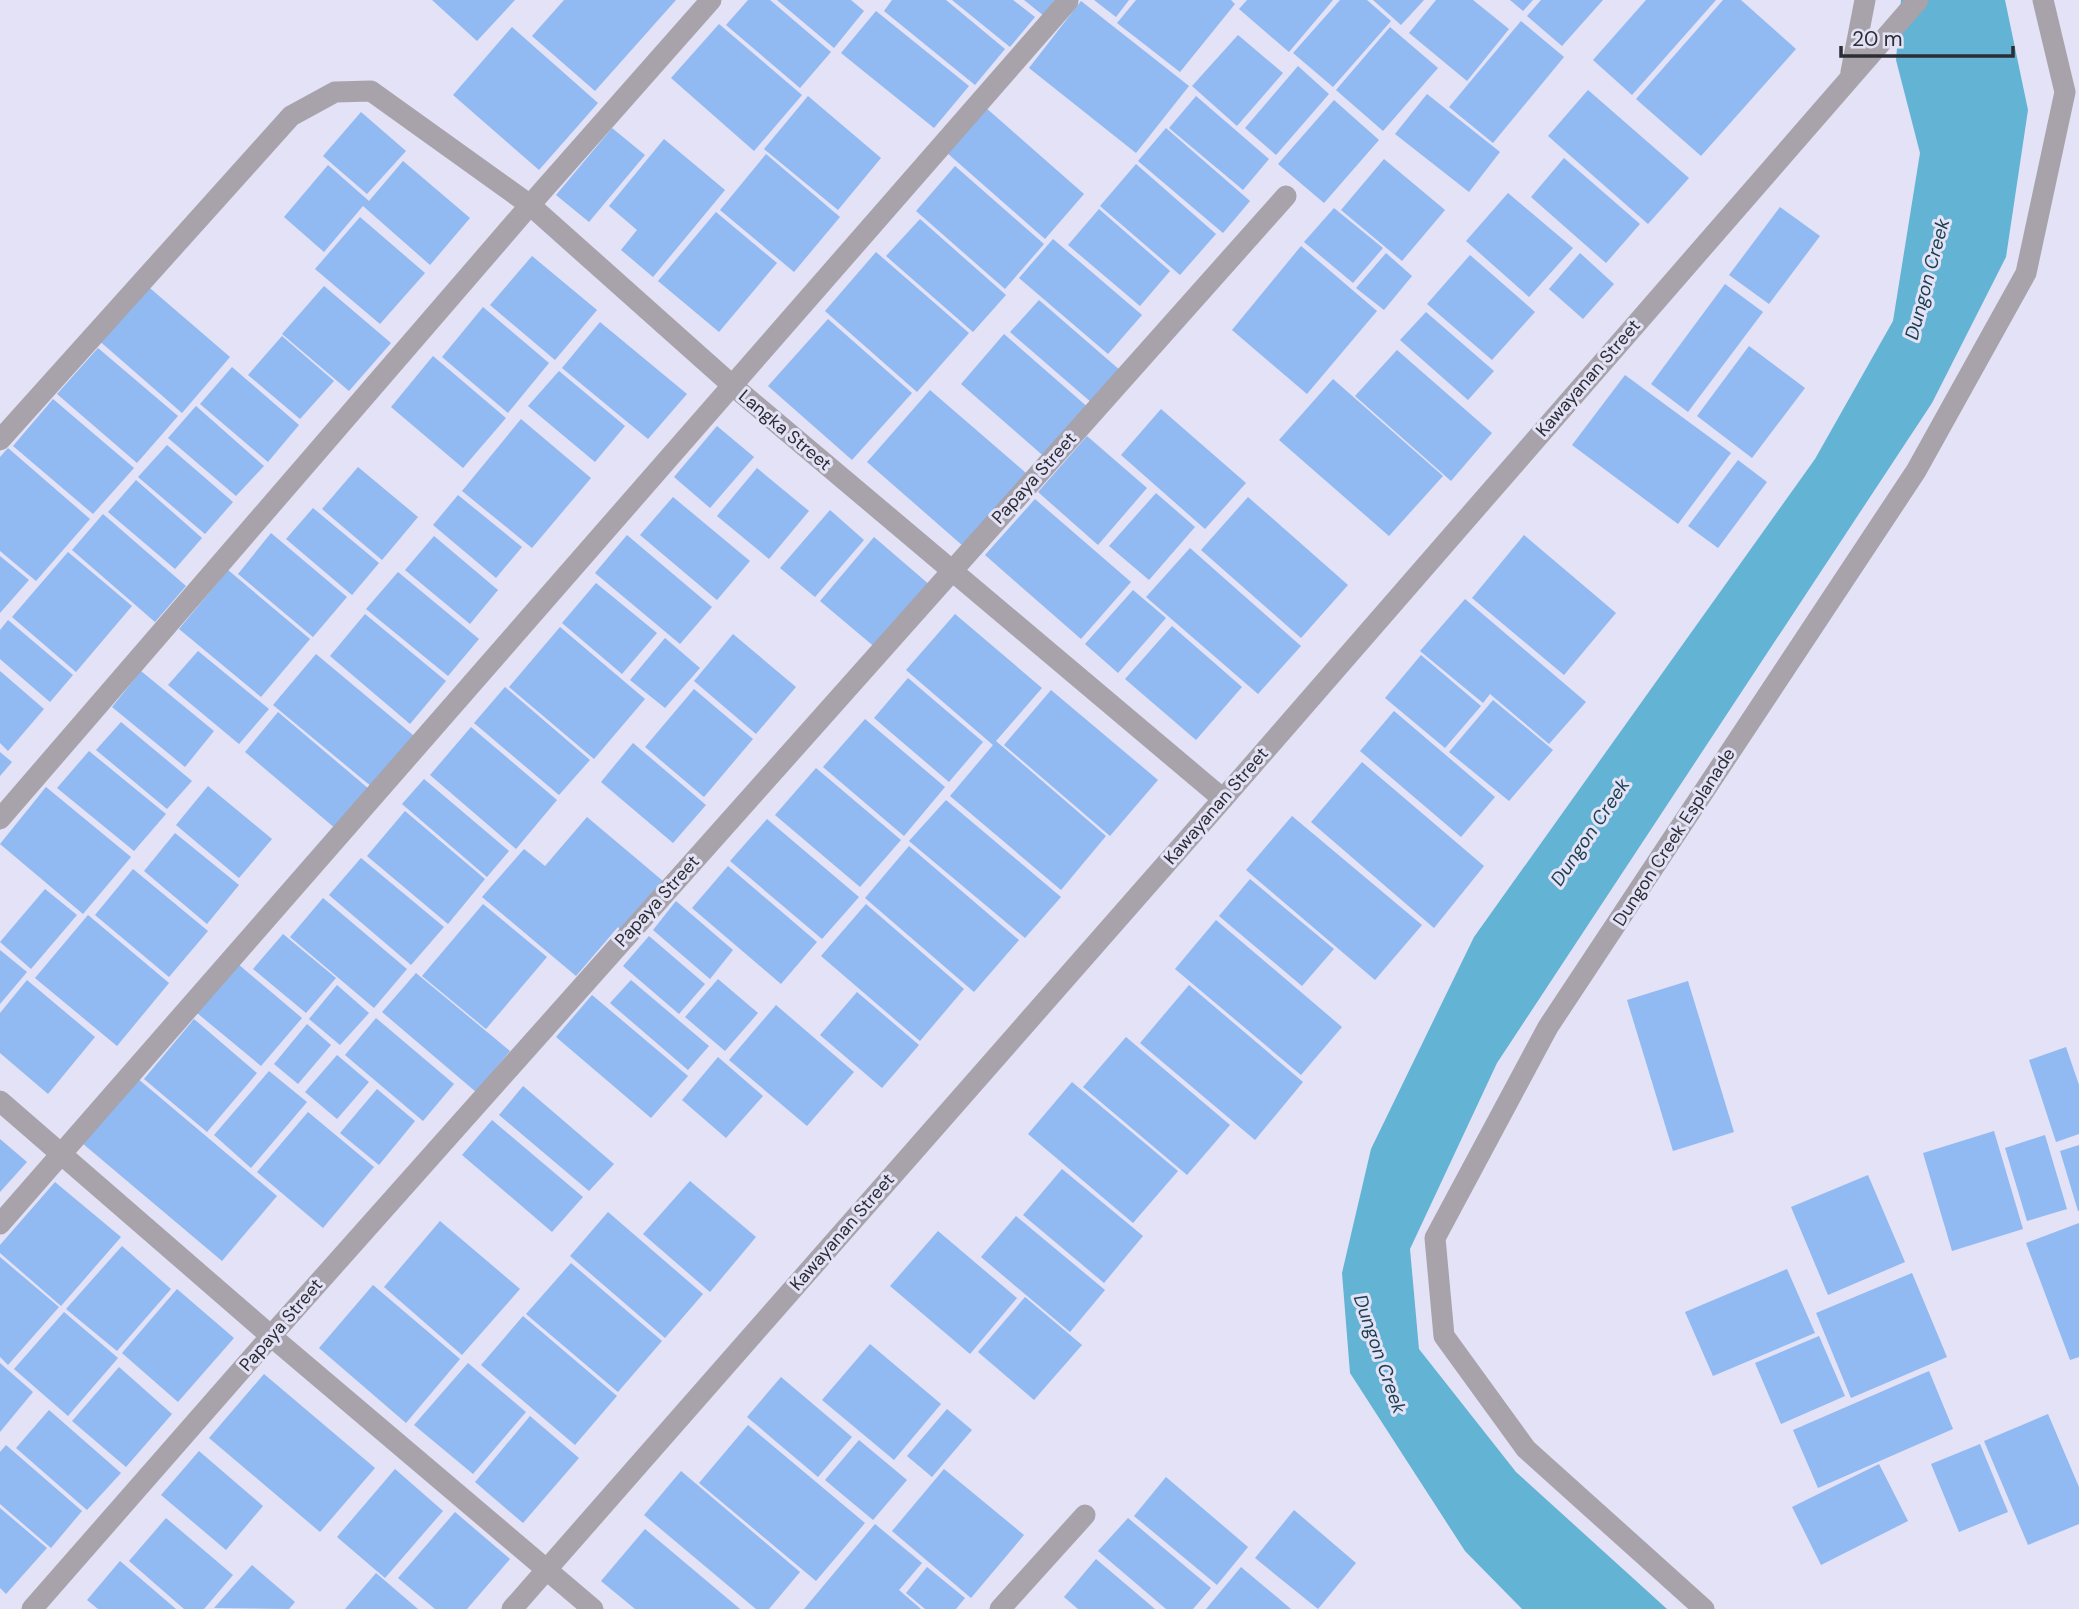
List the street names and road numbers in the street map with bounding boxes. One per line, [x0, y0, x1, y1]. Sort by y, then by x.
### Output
street label: Kawayanan Street [1530, 314, 1646, 442]
street label: Langka Street [734, 384, 836, 476]
street label: Papaya Street [986, 427, 1082, 529]
street label: Kawayanan Street [1158, 742, 1274, 870]
street label: Dungon Creek Esplanade [1607, 743, 1741, 931]
street label: Papaya Street [609, 850, 705, 952]
street label: Kawayanan Street [784, 1168, 900, 1296]
street label: Papaya Street [234, 1273, 328, 1377]

